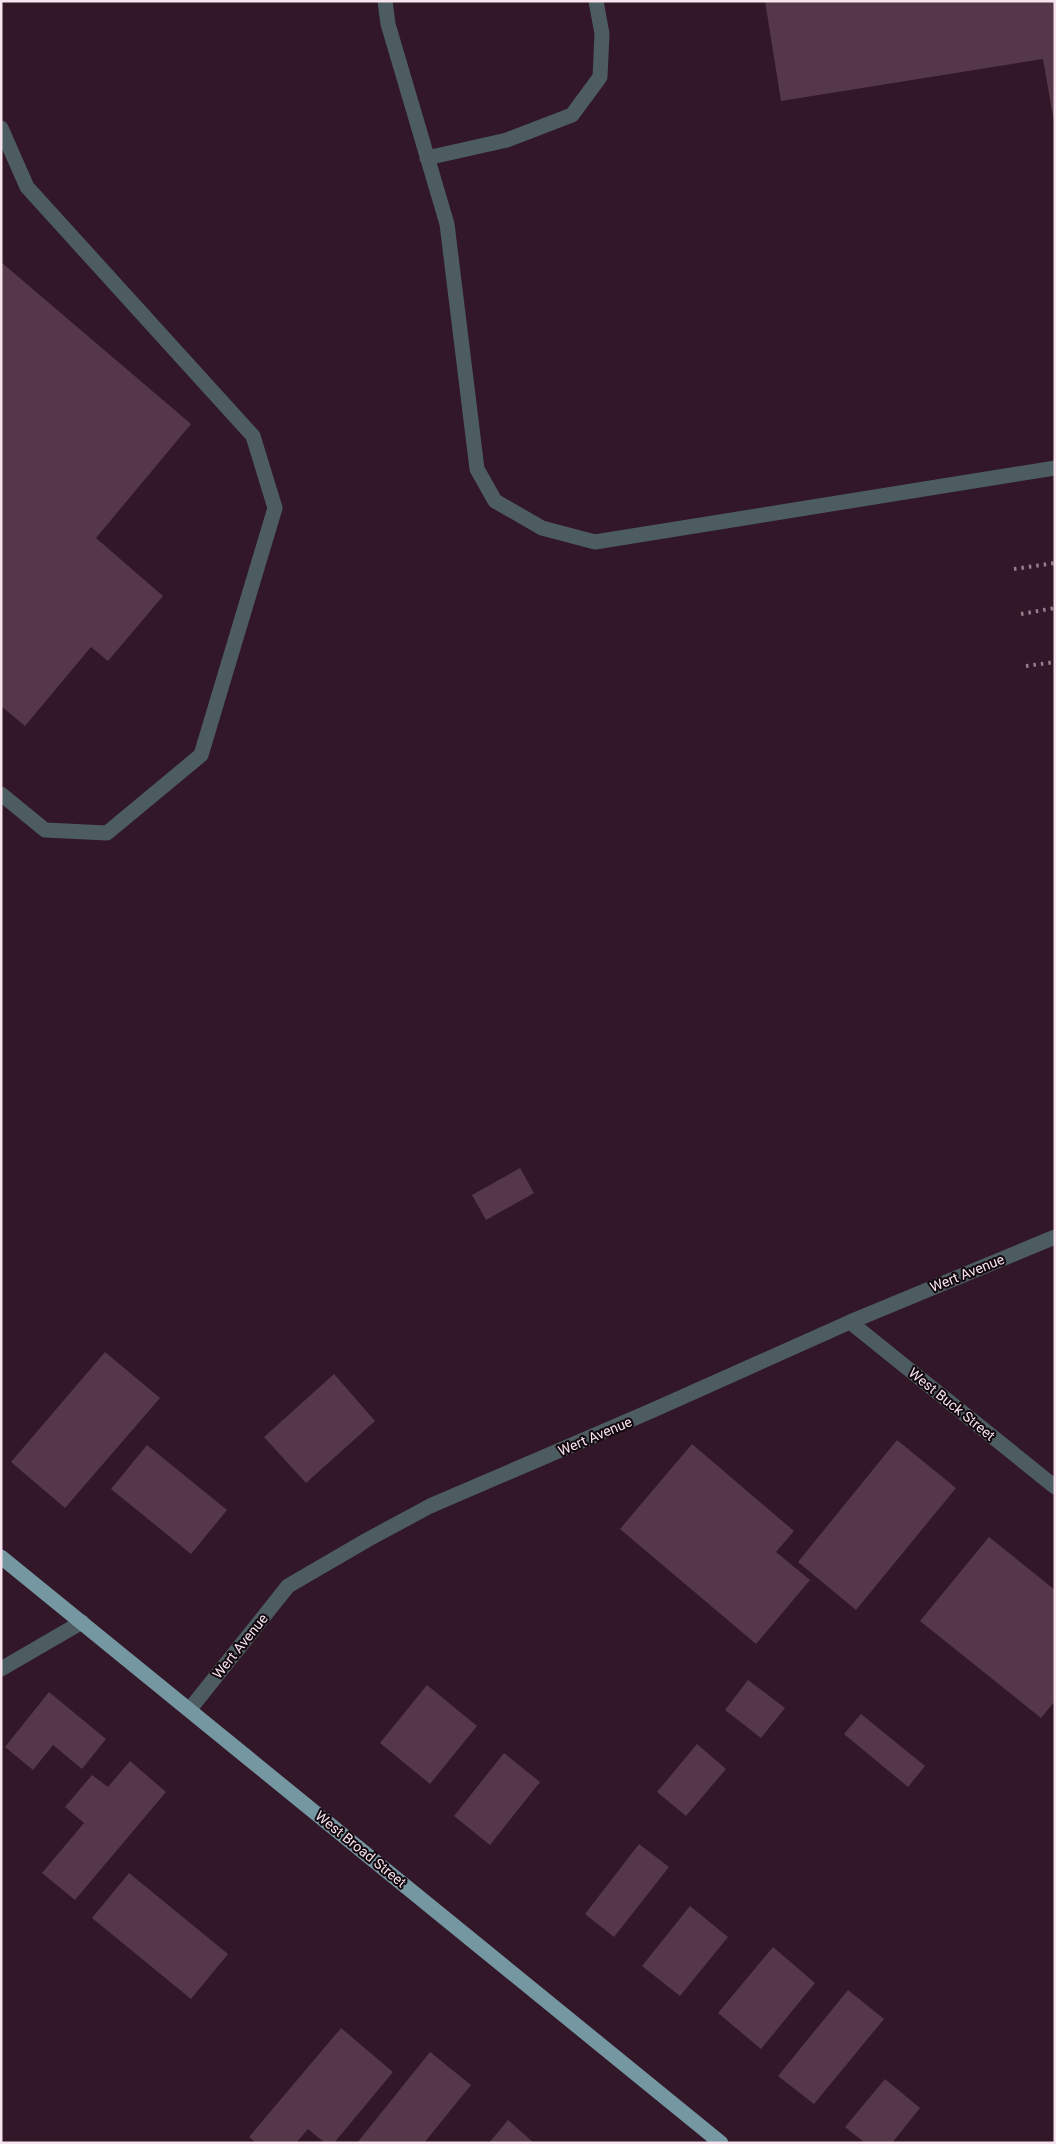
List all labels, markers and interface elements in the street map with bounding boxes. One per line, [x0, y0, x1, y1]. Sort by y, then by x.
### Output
street label: Wert Avenue [928, 1251, 1006, 1295]
street label: West Buck Street [906, 1364, 999, 1444]
street label: Wert Avenue [556, 1413, 634, 1459]
street label: Wert Avenue [209, 1610, 271, 1682]
street label: West Broad Street [312, 1807, 410, 1891]

